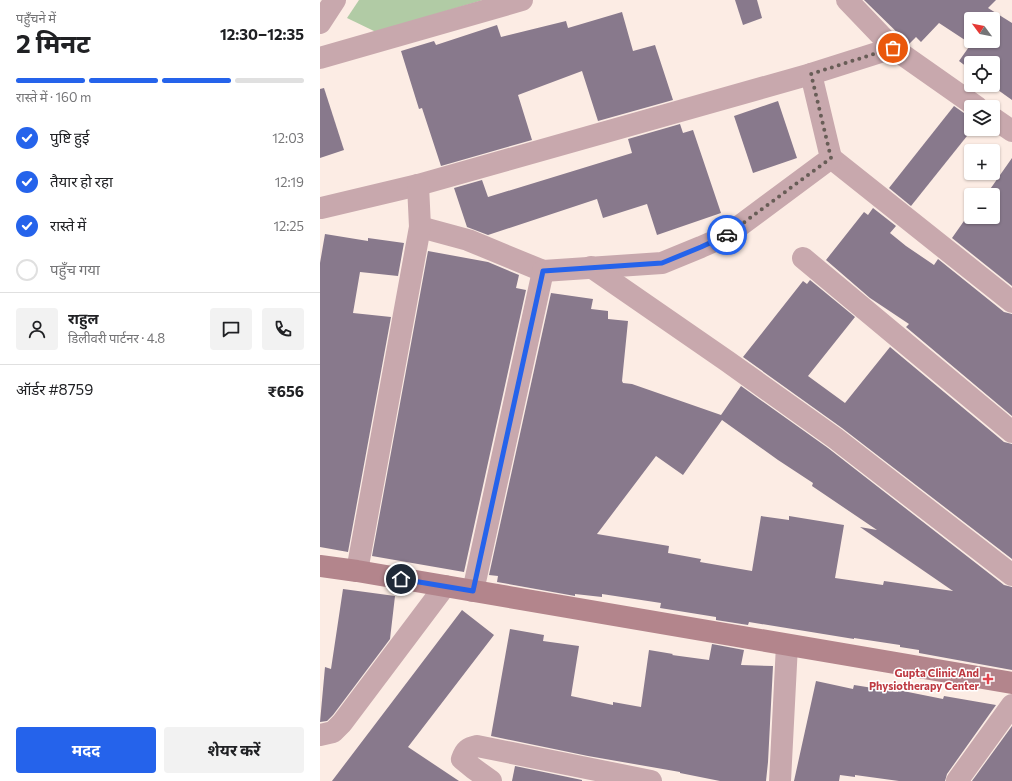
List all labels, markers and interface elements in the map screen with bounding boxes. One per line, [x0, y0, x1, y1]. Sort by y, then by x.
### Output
text: पहुँचने में [16, 10, 56, 26]
north arrow [964, 12, 1000, 48]
map controls [964, 12, 1000, 224]
text: 12:30–12:35 [220, 25, 304, 43]
text: 2 मिनट [16, 27, 90, 58]
pin [876, 31, 910, 65]
icon: bag [882, 37, 904, 59]
button: locate [964, 56, 1000, 92]
text: रास्ते में · 160 m [16, 89, 91, 105]
button: layers [964, 100, 1000, 136]
icon: check [16, 127, 38, 149]
text: पुष्टि हुई [50, 128, 89, 146]
text: 12:03 [272, 130, 304, 146]
button: + [964, 144, 1000, 180]
icon: check [16, 171, 38, 193]
text: तैयार हो रहा [50, 172, 113, 190]
text: 12:19 [275, 174, 304, 190]
button: − [964, 188, 1000, 224]
icon: check [16, 215, 38, 237]
courier [707, 215, 747, 255]
text: रास्ते में [50, 216, 86, 234]
text: 12:25 [273, 218, 304, 234]
icon: car [716, 224, 738, 246]
text: पहुँच गया [50, 260, 100, 278]
button: person [16, 308, 58, 350]
button: chat [210, 308, 252, 350]
button: phone [262, 308, 304, 350]
text: राहुल [68, 309, 99, 327]
text: डिलीवरी पार्टनर · 4.8 [68, 330, 165, 346]
text: ऑर्डर #8759 [16, 380, 93, 398]
text: ₹656 [267, 382, 304, 400]
pin [384, 562, 418, 596]
icon: home [390, 568, 412, 590]
place label: Gupta Clinic And Physiotherapy Center [869, 666, 979, 692]
marker: Gupta Clinic And Physiotherapy Center [982, 673, 994, 685]
button: मदद [16, 727, 156, 773]
button: शेयर करें [164, 727, 304, 773]

